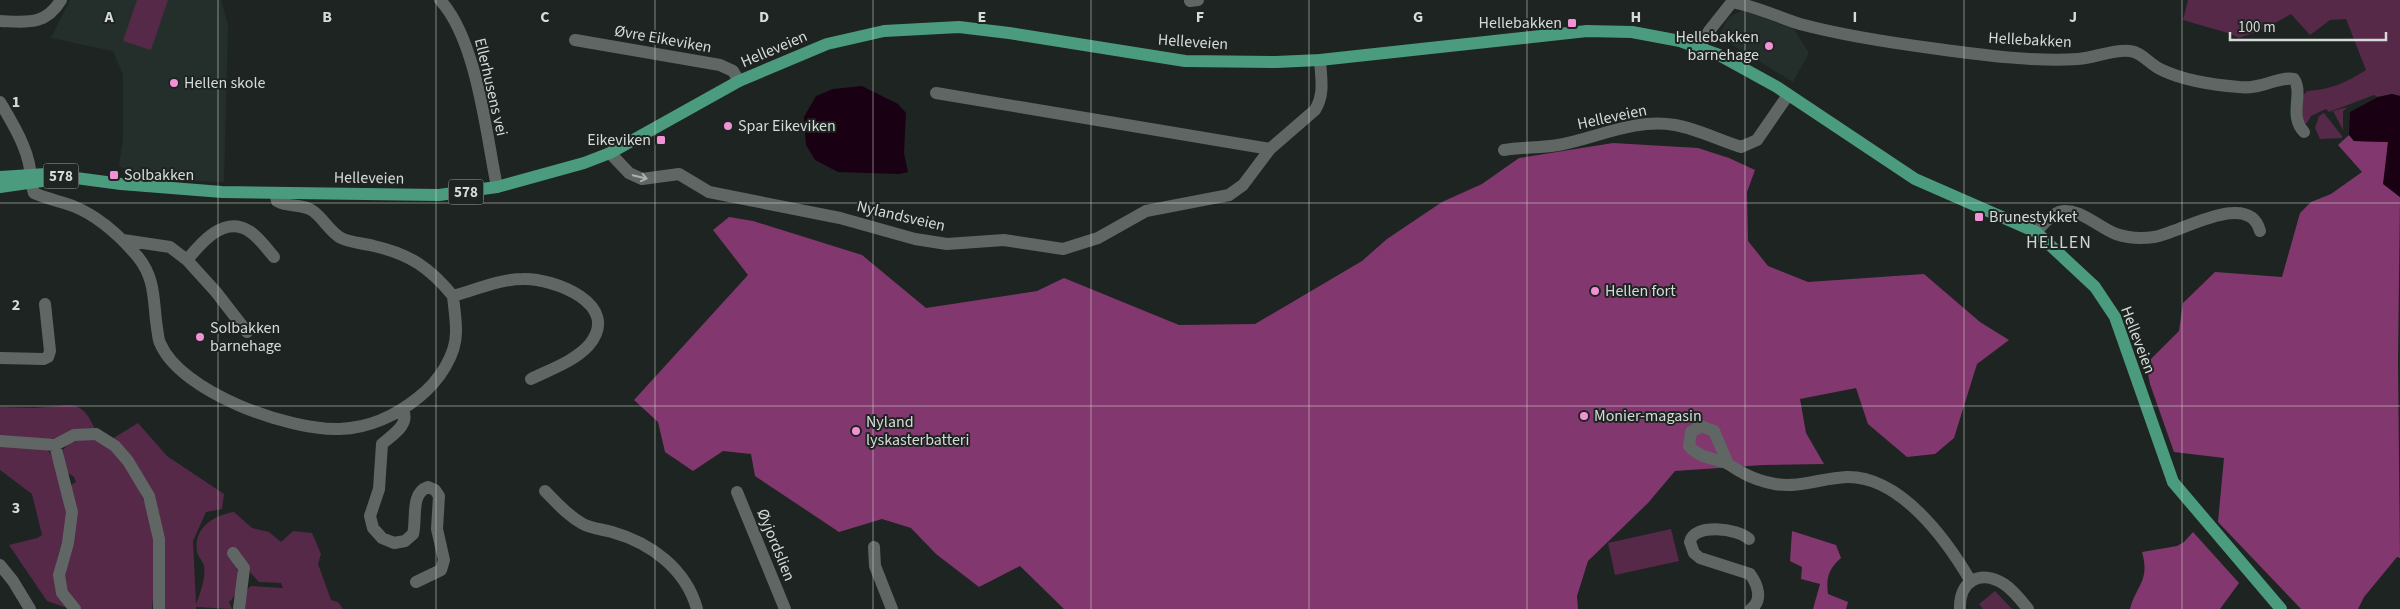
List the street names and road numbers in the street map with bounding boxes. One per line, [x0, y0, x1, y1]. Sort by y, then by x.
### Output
street label: Øvre Eikeviken [613, 20, 713, 58]
street label: Helleveien [737, 25, 811, 73]
street label: Hellebakken [1988, 27, 2072, 53]
street label: Helleveien [1157, 29, 1229, 55]
street label: Ellerhusens vei [469, 36, 513, 138]
street label: Helleveien [1575, 99, 1649, 135]
road number: 578 [44, 164, 78, 188]
street label: Helleveien [334, 166, 404, 190]
road number: 578 [448, 180, 484, 204]
street label: Nylandsveien [855, 195, 947, 237]
street label: Helleveien [2115, 303, 2161, 377]
street label: Øyjordslien [752, 506, 800, 584]

